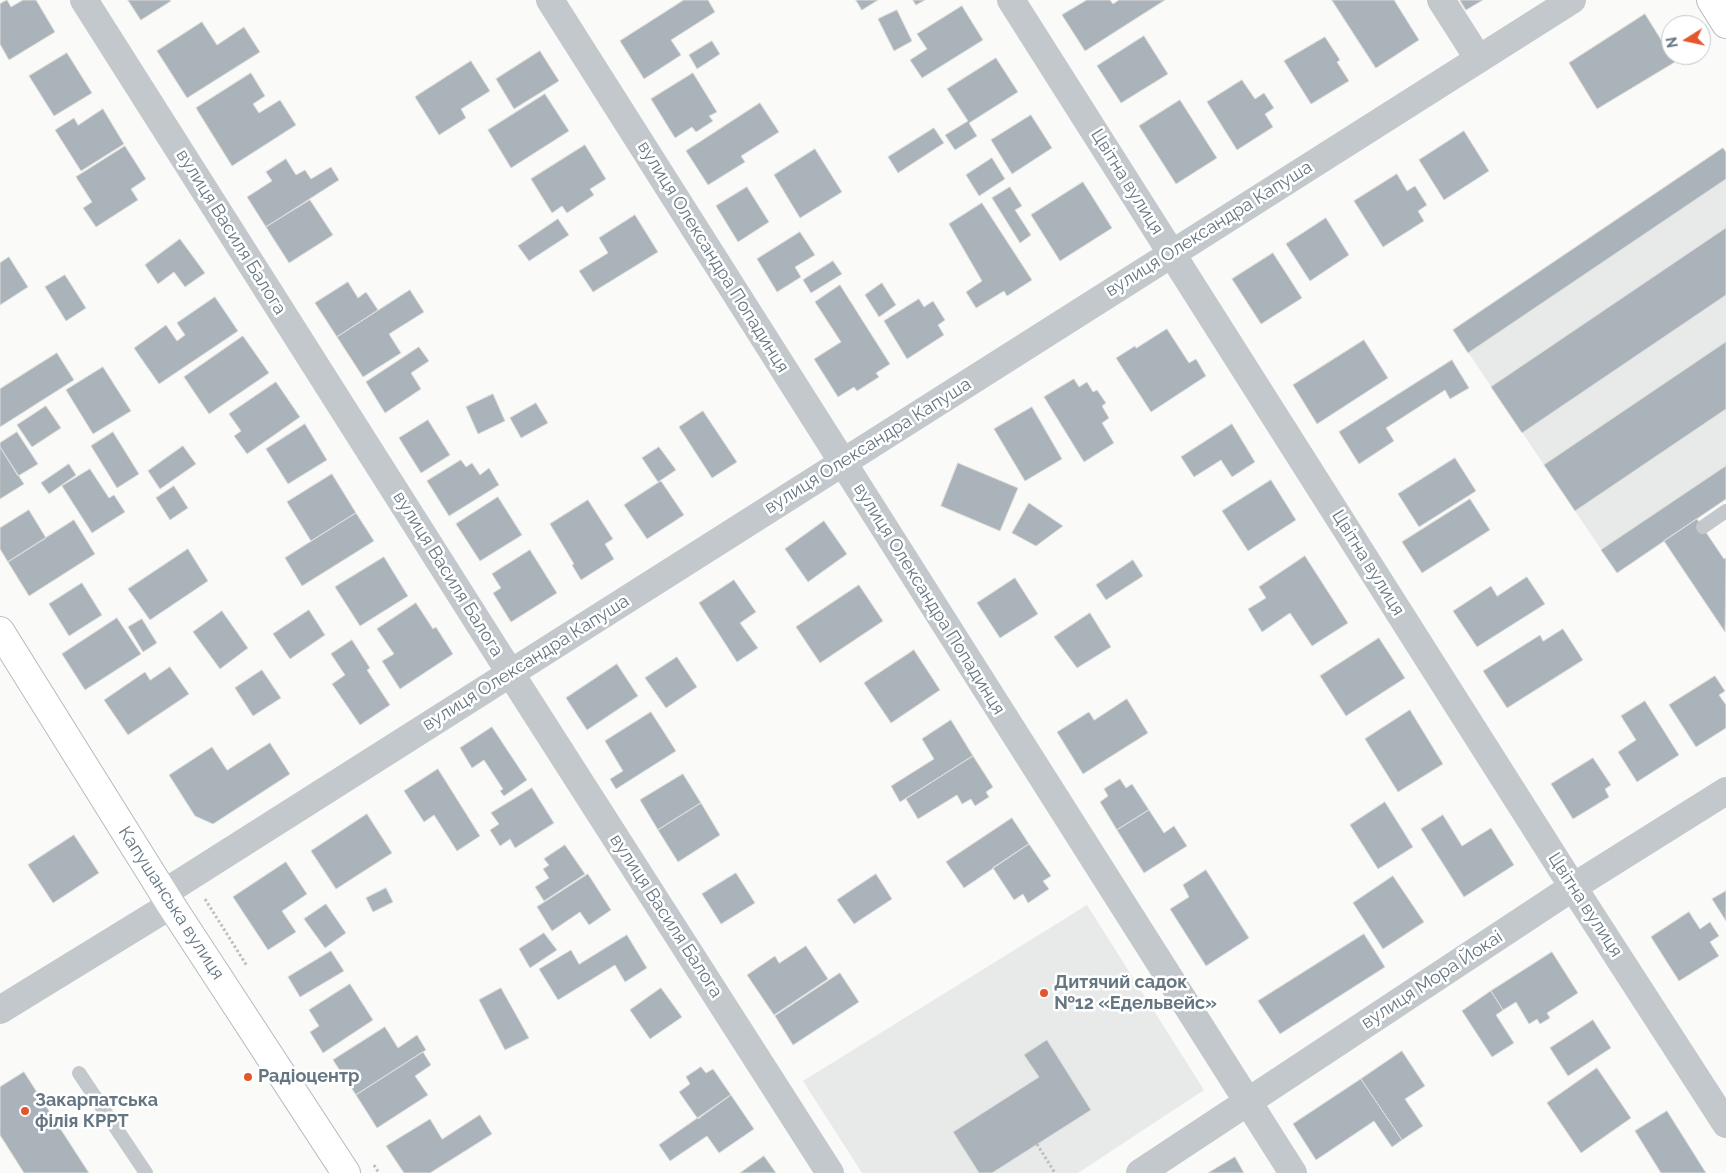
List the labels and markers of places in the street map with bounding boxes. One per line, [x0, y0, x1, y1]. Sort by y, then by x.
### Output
place label: Дитячий садок №12 «Едельвейс» [1054, 972, 1217, 1014]
marker: Дитячий садок №12 «Едельвейс» [1038, 987, 1050, 999]
place label: Радіоцентр [258, 1066, 359, 1088]
marker: Радіоцентр [242, 1071, 254, 1083]
place label: Закарпатська філія КРРТ [35, 1090, 158, 1132]
marker: Закарпатська філія КРРТ [19, 1105, 31, 1117]

